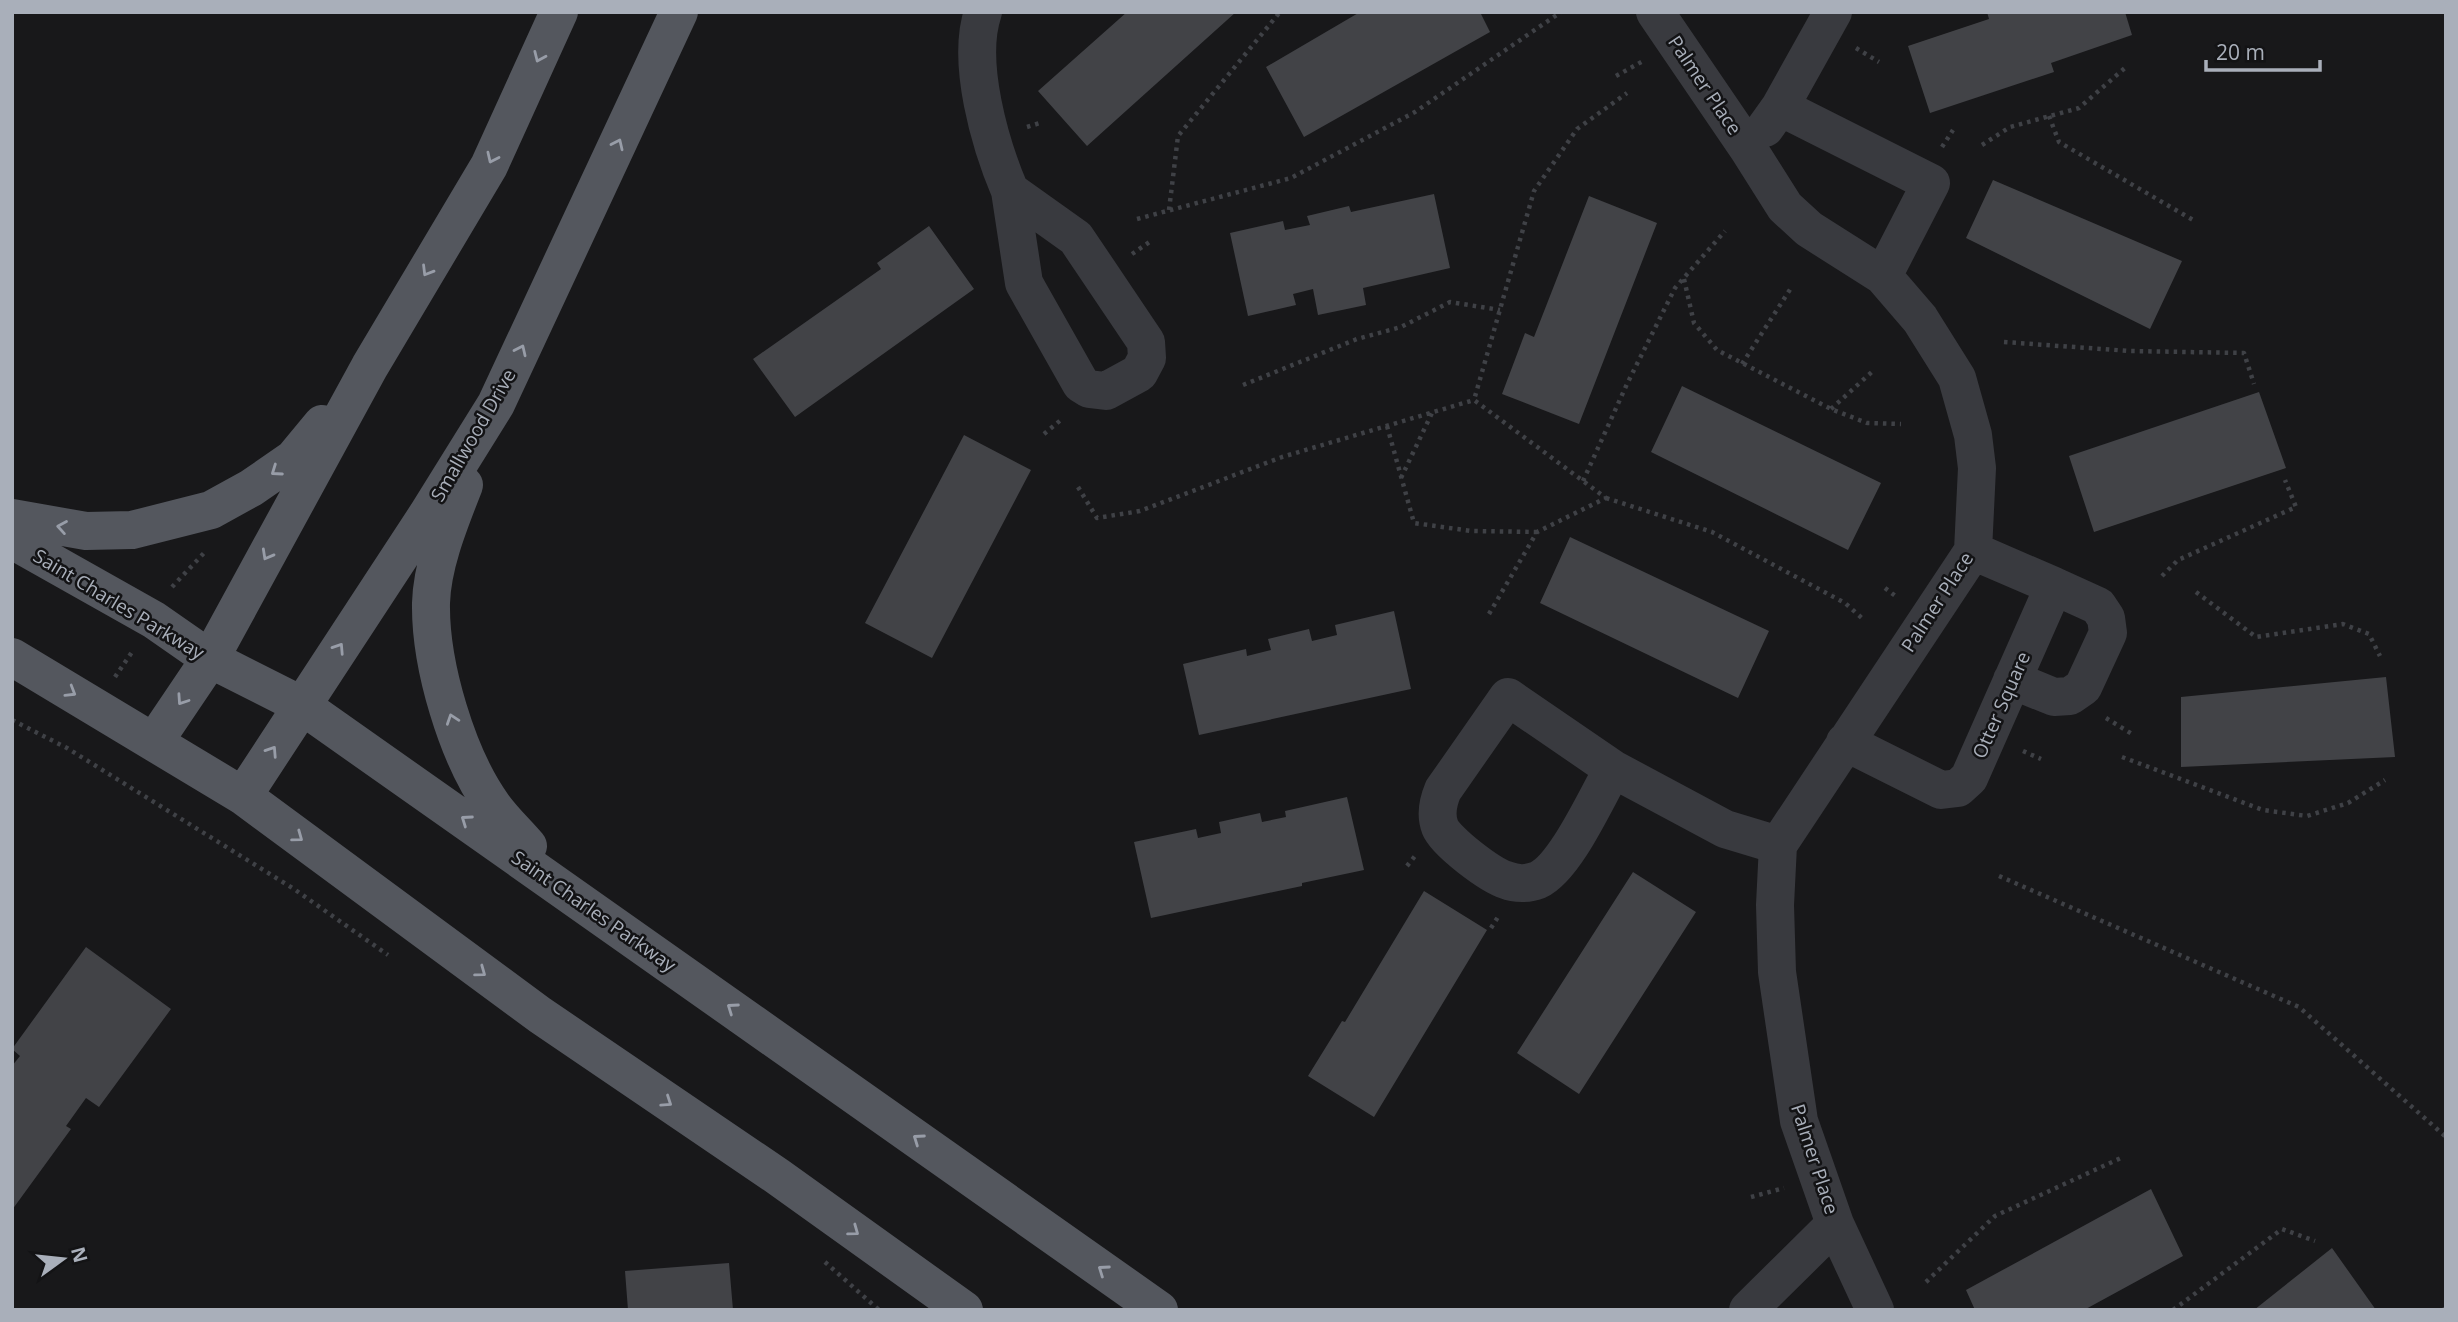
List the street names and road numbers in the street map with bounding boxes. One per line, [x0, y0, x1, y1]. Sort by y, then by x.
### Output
street label: Palmer Place [1662, 30, 1748, 140]
street label: Smallwood Drive [425, 364, 521, 506]
street label: Saint Charles Parkway [29, 543, 210, 666]
street label: Palmer Place [1895, 547, 1979, 657]
street label: Otter Square [1966, 647, 2036, 763]
street label: Saint Charles Parkway [507, 844, 682, 978]
street label: Palmer Place [1785, 1101, 1845, 1217]

